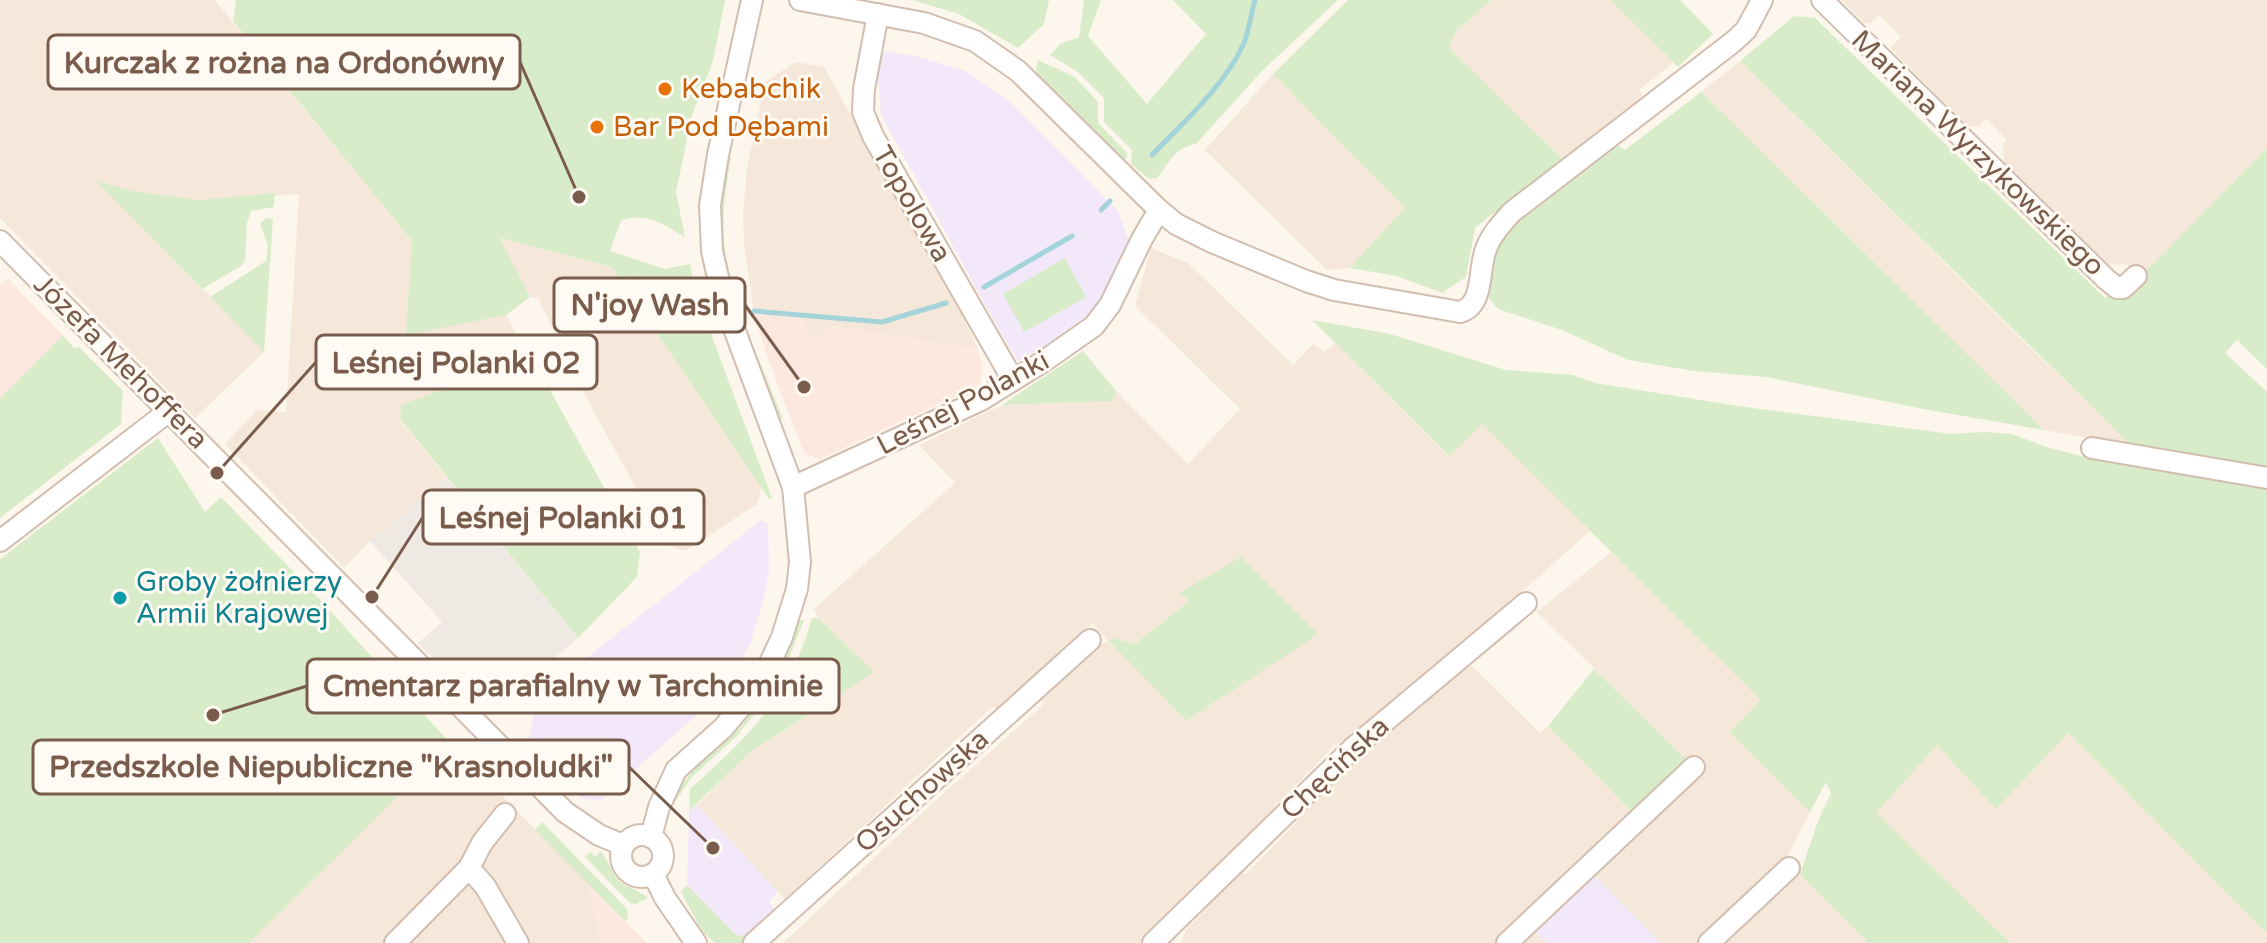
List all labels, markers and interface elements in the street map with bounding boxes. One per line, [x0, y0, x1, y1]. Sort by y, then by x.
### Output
street label: Mariana Wyrzykowskiego [1844, 23, 2112, 283]
callout: Kurczak z rożna na Ordonówny [48, 35, 520, 89]
text: Kurczak z rożna na Ordonówny [64, 45, 504, 82]
place label: Kebabchik [681, 72, 821, 106]
marker: Kebabchik [656, 80, 674, 98]
place label: Bar Pod Dębami [613, 110, 829, 144]
marker: Bar Pod Dębami [588, 118, 606, 136]
street label: Topolowa [865, 140, 959, 268]
street label: Józefa Mehoffera [27, 268, 215, 456]
callout: N'joy Wash [554, 278, 745, 332]
text: N'joy Wash [571, 287, 729, 324]
callout: Leśnej Polanki 02 [316, 335, 597, 389]
street label: Leśnej Polanki [871, 343, 1055, 463]
text: Leśnej Polanki 02 [331, 345, 581, 382]
callout: Leśnej Polanki 01 [423, 490, 704, 544]
text: Leśnej Polanki 01 [438, 500, 688, 537]
place label: Groby żołnierzy Armii Krajowej [136, 565, 342, 631]
marker: Groby żołnierzy Armii Krajowej [111, 589, 129, 607]
callout: Cmentarz parafialny w Tarchominie [307, 659, 839, 713]
text: Cmentarz parafialny w Tarchominie [323, 668, 823, 705]
street label: Chęcińska [1274, 709, 1396, 827]
street label: Osuchowska [848, 722, 996, 860]
callout: Przedszkole Niepubliczne "Krasnoludki" [33, 740, 629, 794]
text: Przedszkole Niepubliczne "Krasnoludki" [49, 749, 613, 786]

